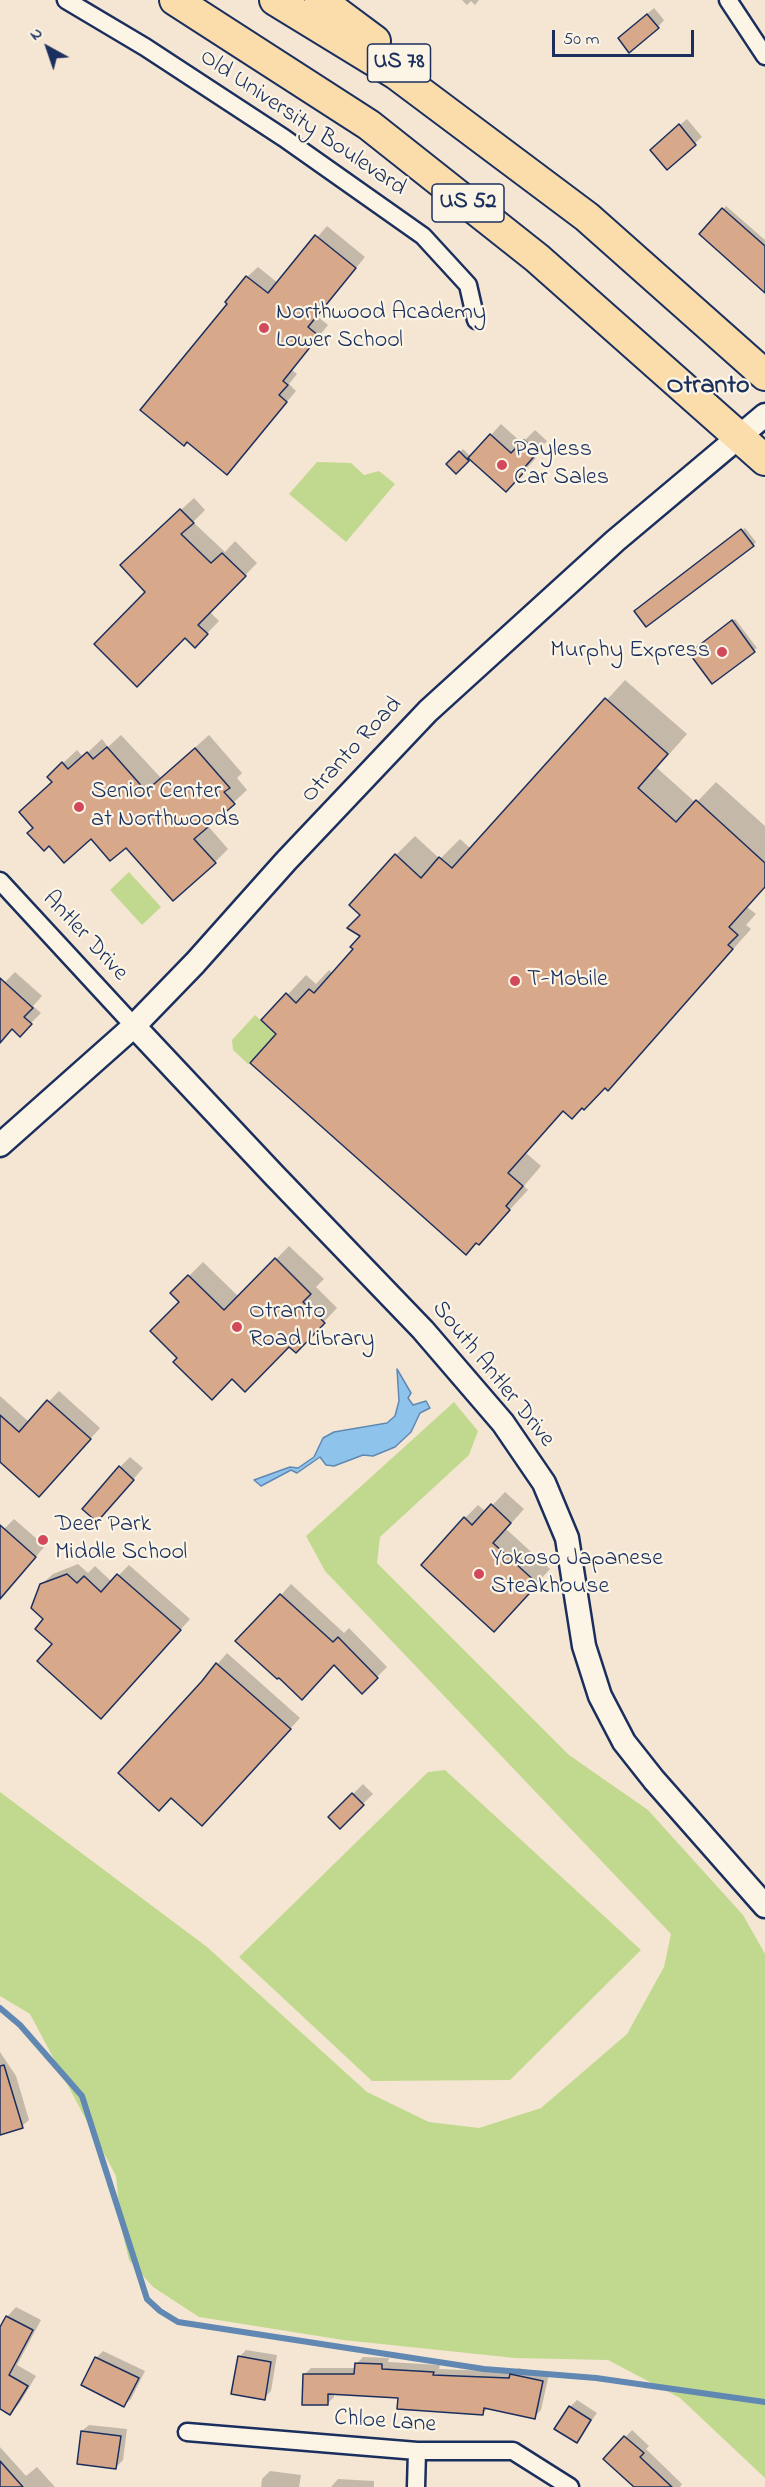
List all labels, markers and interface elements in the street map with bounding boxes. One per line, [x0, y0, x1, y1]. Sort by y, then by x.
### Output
north arrow [18, 18, 78, 78]
scale bar [555, 18, 698, 56]
text: N [25, 22, 48, 47]
text: 50 m [563, 27, 600, 53]
street label: Old University Boulevard [193, 44, 411, 204]
road number: US 78 [368, 44, 430, 82]
road number: US 52 [432, 184, 504, 222]
place label: Northwood Academy Lower School [276, 300, 486, 356]
marker: Northwood Academy Lower School [257, 321, 271, 335]
district label: Otranto [667, 372, 749, 404]
place label: Payless Car Sales [514, 437, 609, 493]
marker: Payless Car Sales [495, 458, 509, 472]
place label: Murphy Express [550, 638, 710, 666]
marker: Murphy Express [715, 645, 729, 659]
street label: Otranto Road [296, 692, 410, 810]
place label: Senior Center at Northwoods [91, 779, 240, 835]
marker: Senior Center at Northwoods [72, 800, 86, 814]
street label: Antler Drive [35, 886, 133, 988]
place label: T-Mobile [527, 967, 608, 995]
marker: T-Mobile [508, 974, 522, 988]
street label: South Antler Drive [424, 1296, 560, 1454]
place label: Otranto Road Library [249, 1299, 374, 1355]
marker: Otranto Road Library [230, 1320, 244, 1334]
place label: Deer Park Middle School [55, 1512, 187, 1568]
marker: Deer Park Middle School [36, 1533, 50, 1547]
place label: Yokoso Japanese Steakhouse [491, 1546, 663, 1602]
marker: Yokoso Japanese Steakhouse [472, 1567, 486, 1581]
street label: Chloe Lane [333, 2405, 437, 2441]

